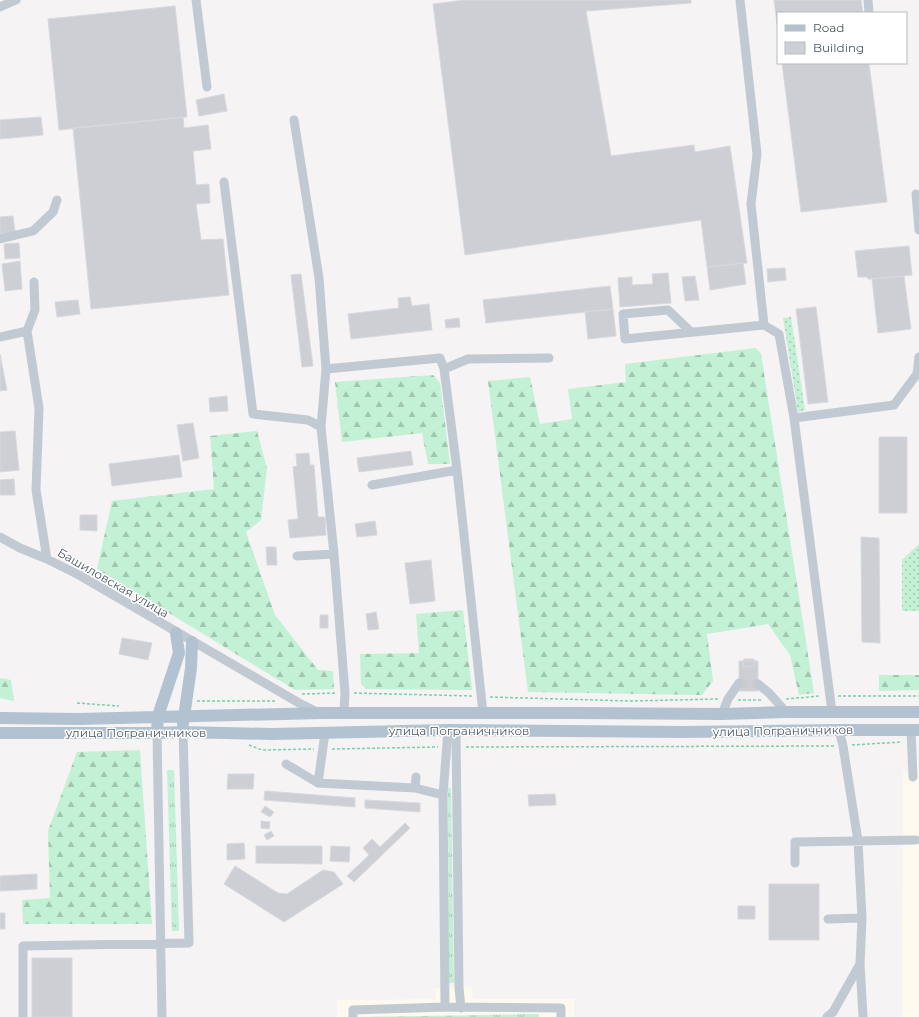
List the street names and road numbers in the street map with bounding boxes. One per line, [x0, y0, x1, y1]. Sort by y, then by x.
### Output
street label: Башиловская улица [55, 545, 172, 621]
street label: улица Пограничников [712, 722, 853, 739]
street label: улица Пограничников [388, 723, 529, 738]
street label: улица Пограничников [65, 725, 206, 740]

